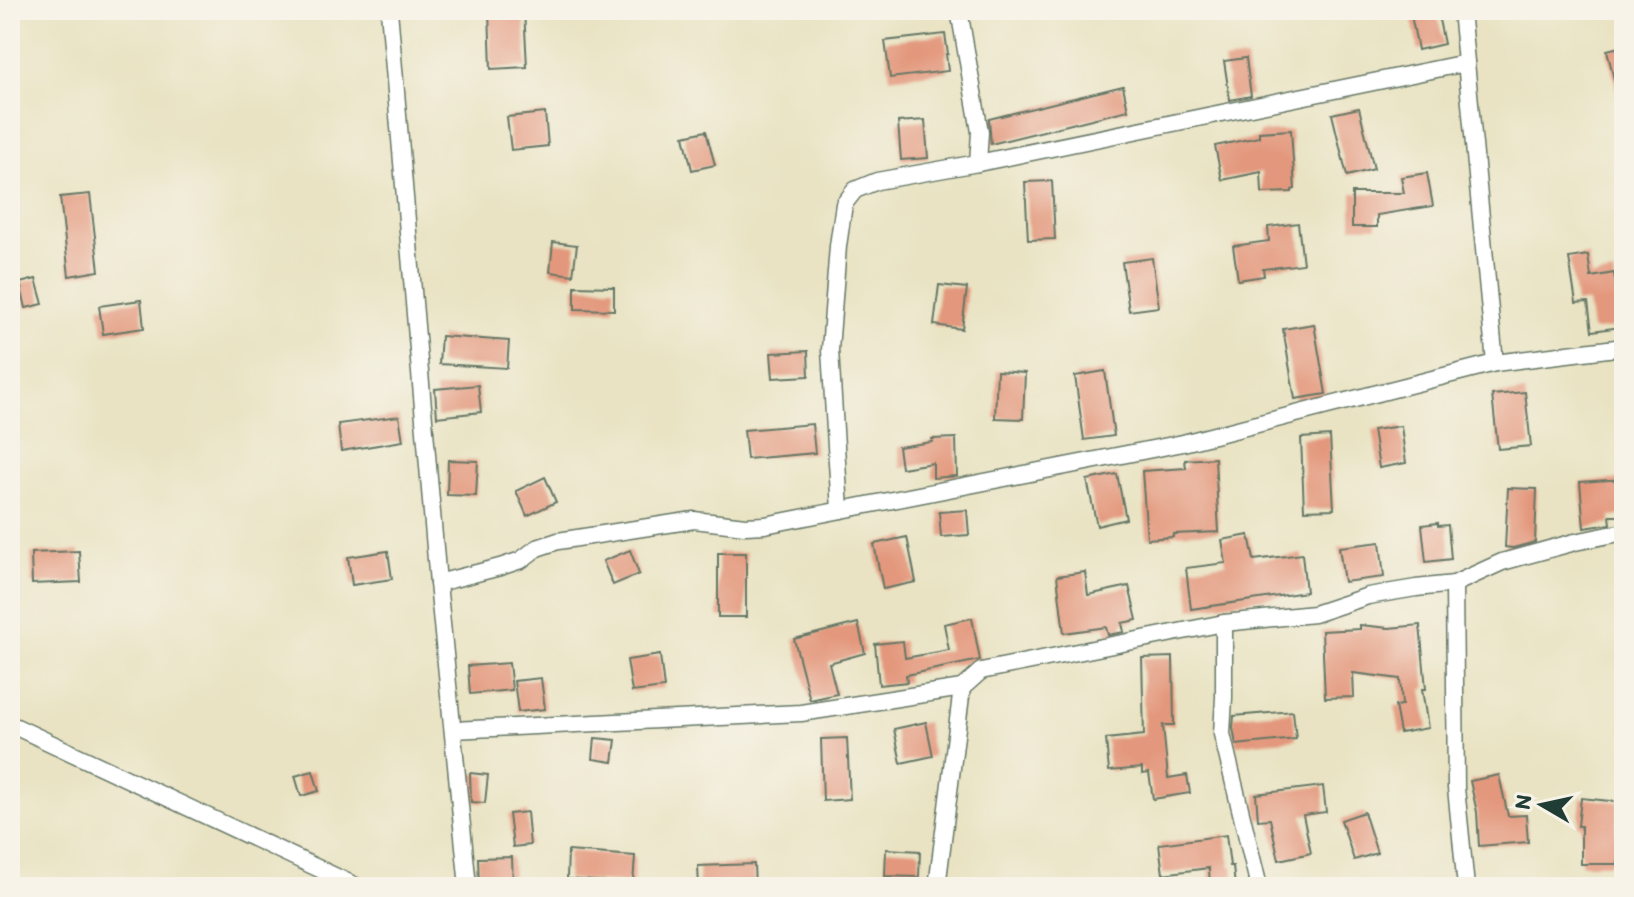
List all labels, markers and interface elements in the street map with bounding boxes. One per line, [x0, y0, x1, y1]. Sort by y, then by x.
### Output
north arrow [1502, 765, 1582, 845]
text: N [1508, 792, 1537, 811]

